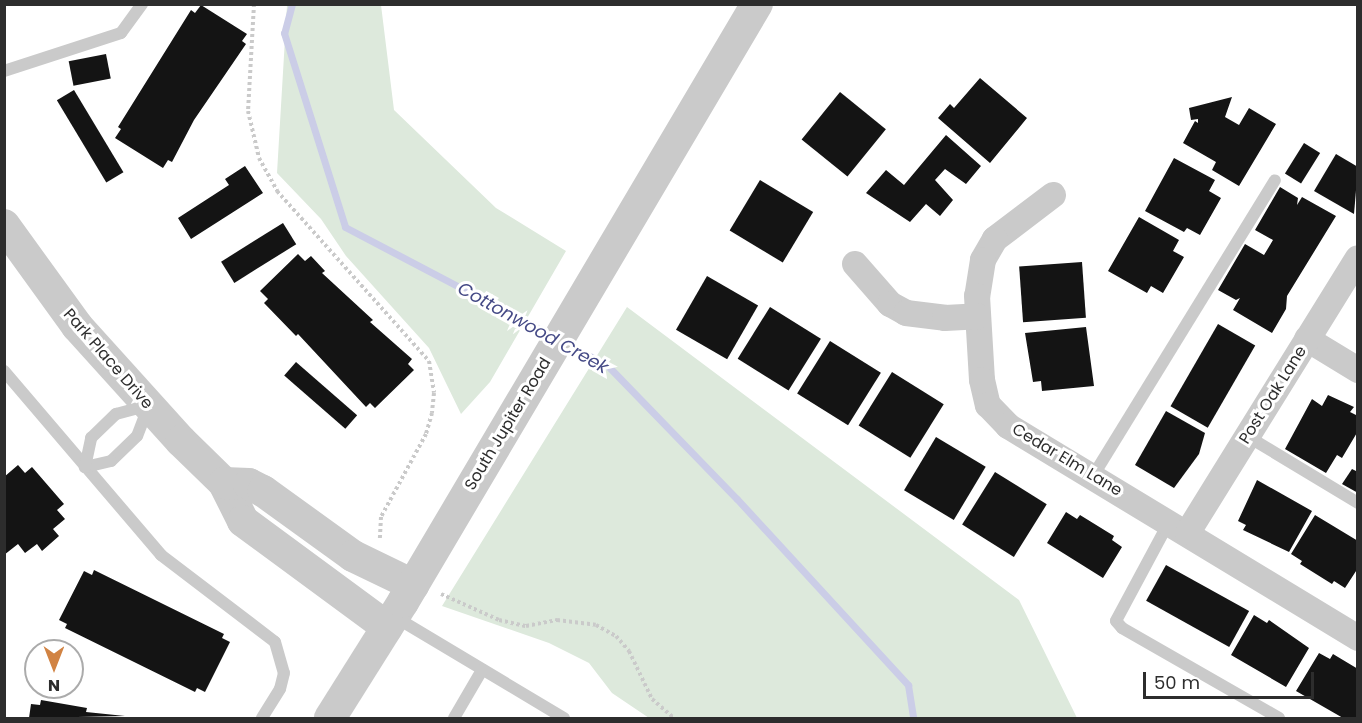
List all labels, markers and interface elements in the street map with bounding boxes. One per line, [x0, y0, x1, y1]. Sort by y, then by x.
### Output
water label: Cottonwood Creek [454, 278, 612, 378]
street label: Park Place Drive [59, 305, 157, 413]
street label: Post Oak Lane [1235, 343, 1311, 447]
street label: South Jupiter Road [461, 354, 555, 494]
street label: Cedar Elm Lane [1009, 420, 1125, 500]
north arrow [24, 639, 84, 699]
scale bar [1146, 660, 1317, 698]
text: 50 m [1154, 670, 1200, 695]
text: N [48, 674, 60, 697]

